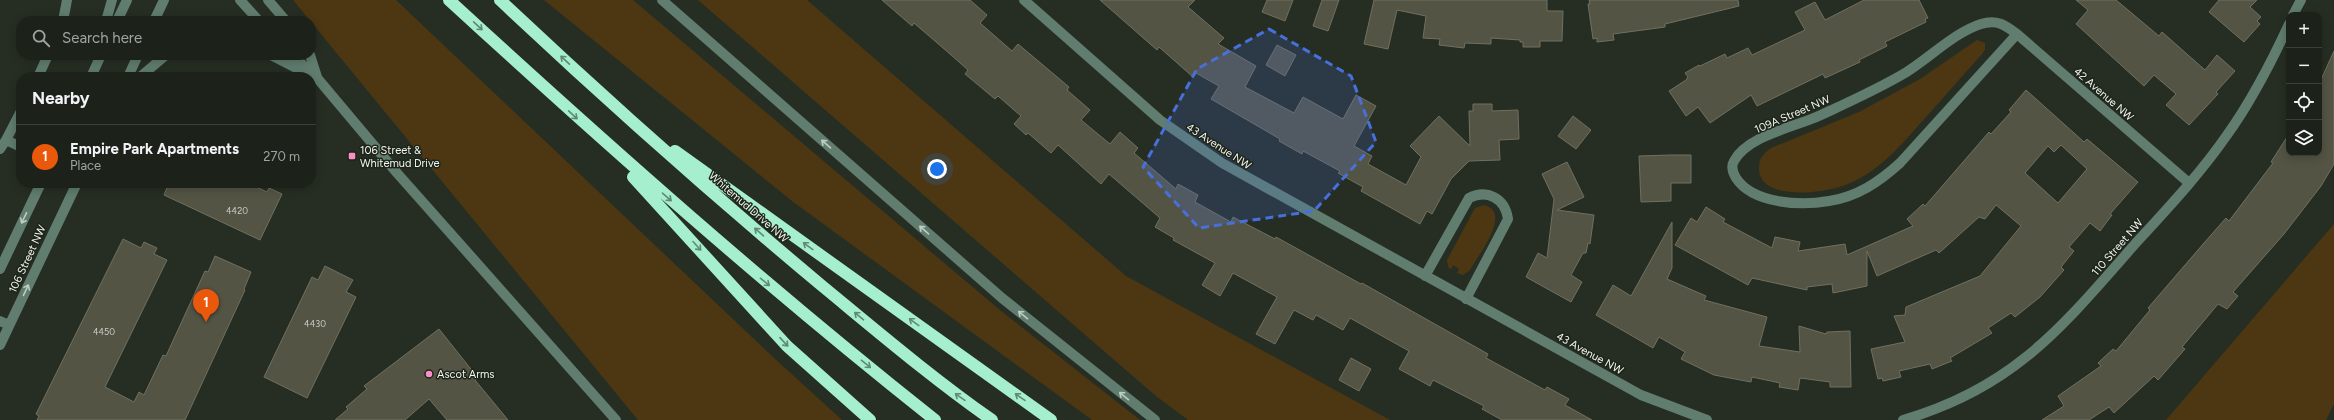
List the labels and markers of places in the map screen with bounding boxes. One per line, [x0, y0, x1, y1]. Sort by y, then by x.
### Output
place label: 106 Street & Whitemud Drive [360, 144, 439, 170]
marker: 106 Street & Whitemud Drive [347, 151, 357, 161]
pin: 1 [193, 289, 219, 322]
place label: Ascot Arms [437, 368, 494, 381]
marker: Ascot Arms [424, 369, 434, 379]

